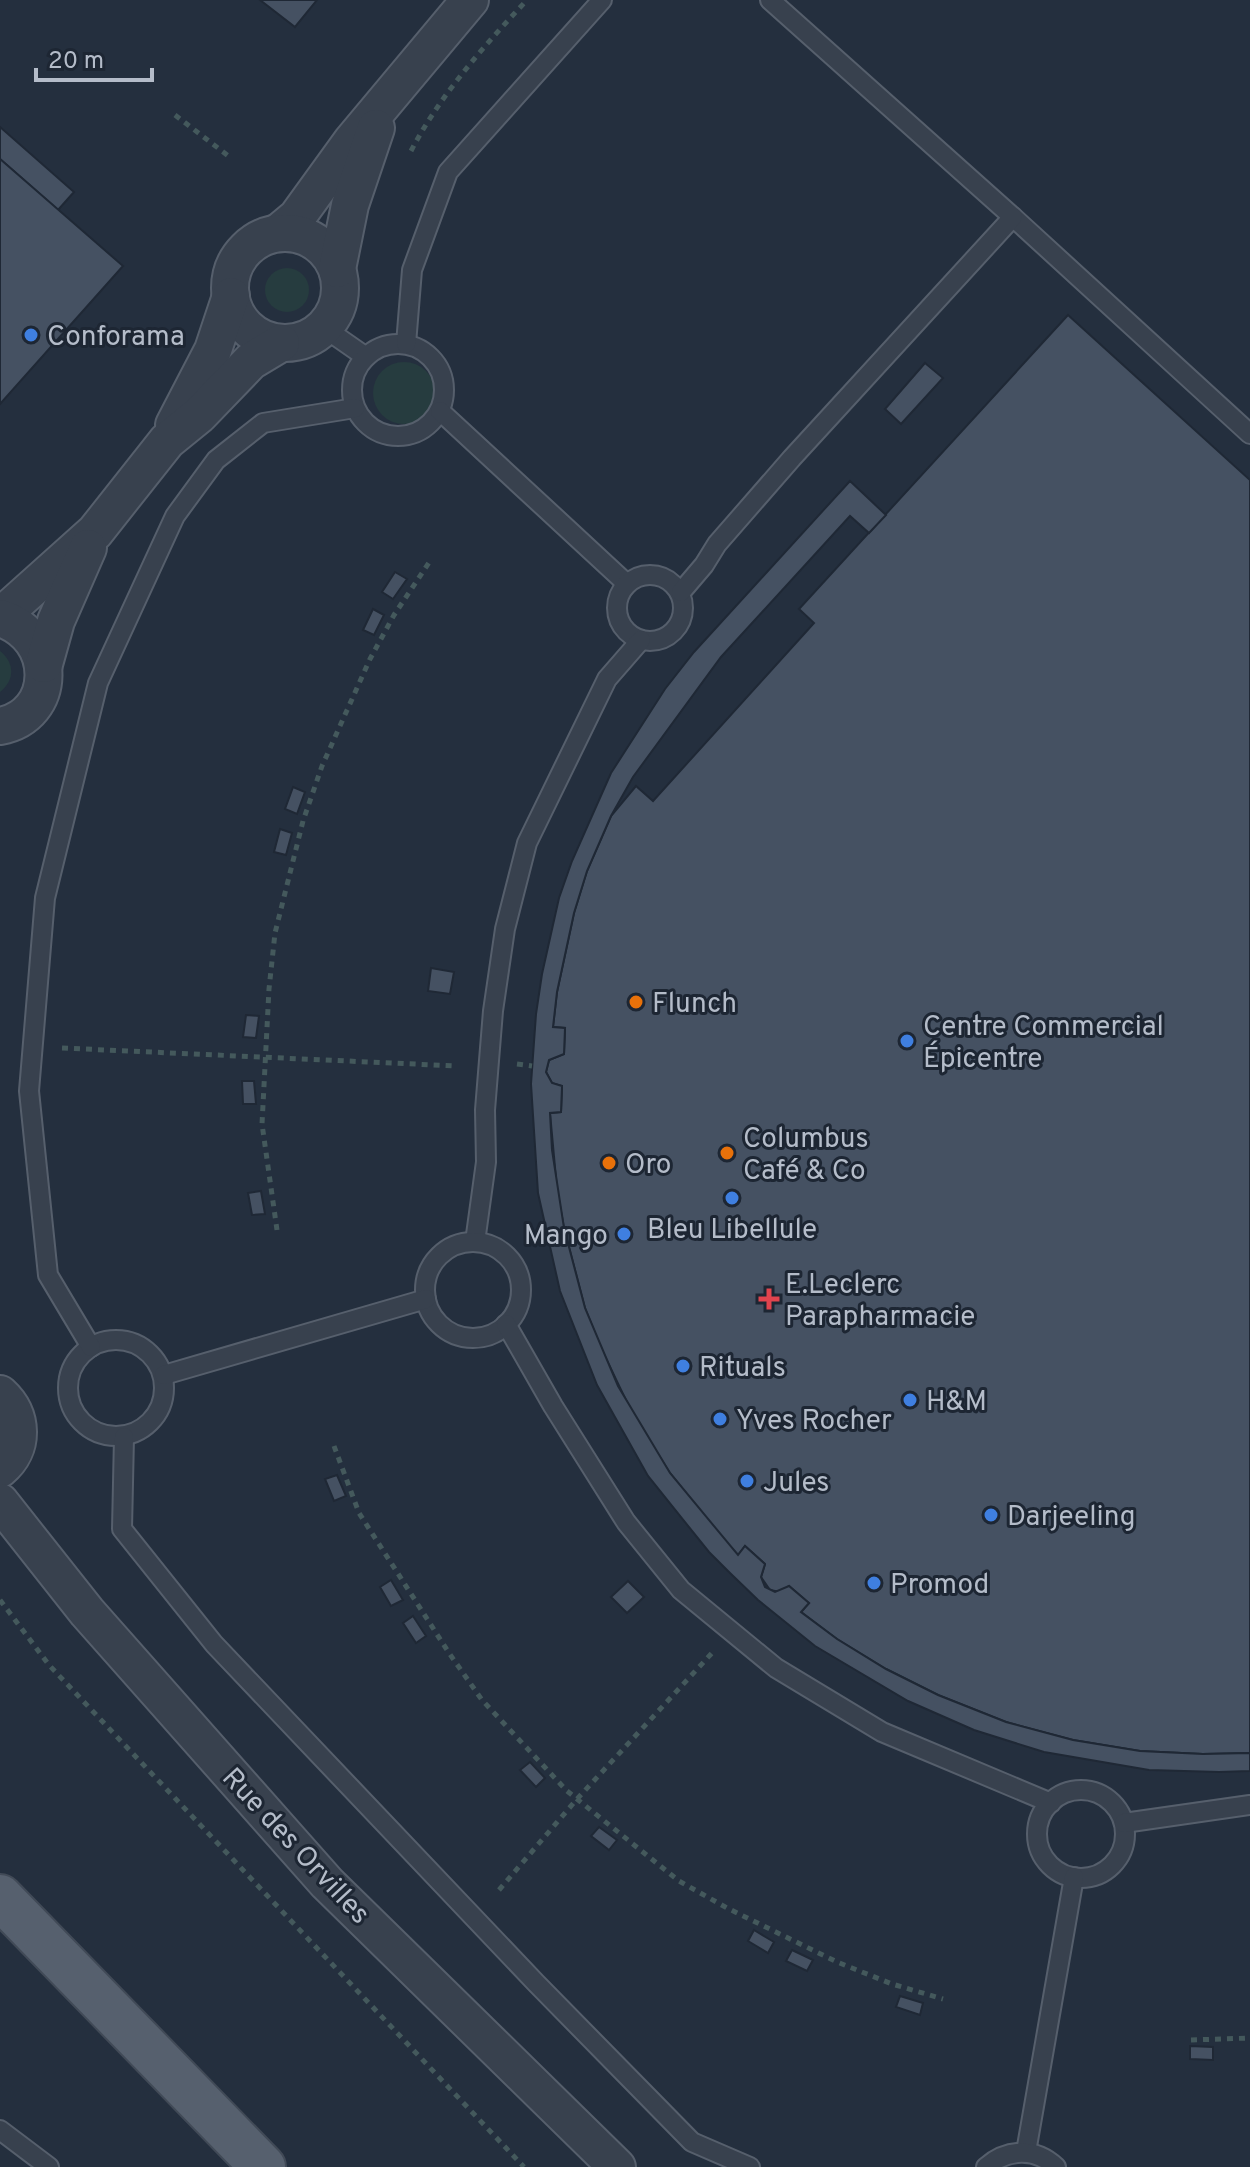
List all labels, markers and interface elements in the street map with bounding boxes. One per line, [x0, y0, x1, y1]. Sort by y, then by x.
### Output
scale bar [36, 32, 152, 82]
text: 20 m [48, 47, 104, 77]
place label: Conforama [47, 320, 185, 356]
marker: Conforama [22, 326, 40, 344]
place label: Flunch [652, 987, 737, 1023]
marker: Flunch [627, 993, 645, 1011]
place label: Centre Commercial Épicentre [923, 1010, 1164, 1078]
marker: Centre Commercial Épicentre [898, 1032, 916, 1050]
place label: Columbus Café & Co [743, 1122, 869, 1190]
marker: Columbus Café & Co [718, 1144, 736, 1162]
place label: Oro [625, 1148, 671, 1184]
marker: Oro [600, 1154, 618, 1172]
marker: Bleu Libellule [723, 1189, 741, 1207]
place label: Bleu Libellule [647, 1213, 817, 1249]
place label: Mango [524, 1219, 608, 1255]
marker: Mango [615, 1225, 633, 1243]
place label: E.Leclerc Parapharmacie [785, 1268, 975, 1336]
marker: E.Leclerc Parapharmacie [760, 1290, 778, 1308]
place label: Rituals [699, 1351, 786, 1387]
marker: Rituals [674, 1357, 692, 1375]
place label: H&M [926, 1385, 987, 1421]
marker: H&M [901, 1391, 919, 1409]
place label: Yves Rocher [736, 1404, 892, 1440]
marker: Yves Rocher [711, 1410, 729, 1428]
place label: Jules [763, 1466, 829, 1502]
marker: Jules [738, 1472, 756, 1490]
place label: Darjeeling [1007, 1500, 1136, 1536]
marker: Darjeeling [982, 1506, 1000, 1524]
place label: Promod [890, 1568, 989, 1604]
marker: Promod [865, 1574, 883, 1592]
street label: Rue des Orvilles [213, 1761, 377, 1933]

